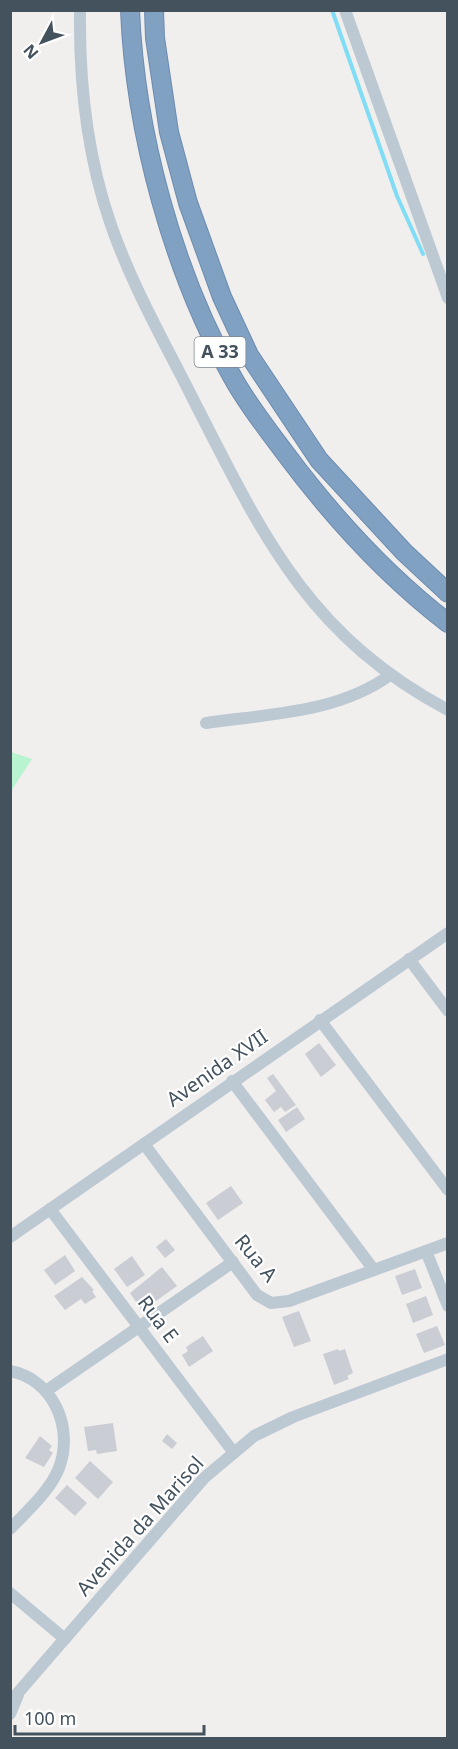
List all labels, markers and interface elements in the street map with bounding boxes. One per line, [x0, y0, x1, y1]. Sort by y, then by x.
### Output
north arrow [12, 12, 72, 72]
text: N [18, 40, 43, 64]
road number: A 33 [194, 337, 246, 367]
street label: Avenida XVII [161, 1023, 273, 1112]
street label: Rua A [229, 1228, 284, 1287]
street label: Rua E [132, 1290, 185, 1348]
street label: Avenida da Marisol [70, 1450, 209, 1601]
scale bar [15, 1698, 204, 1736]
text: 100 m [24, 1706, 76, 1730]

